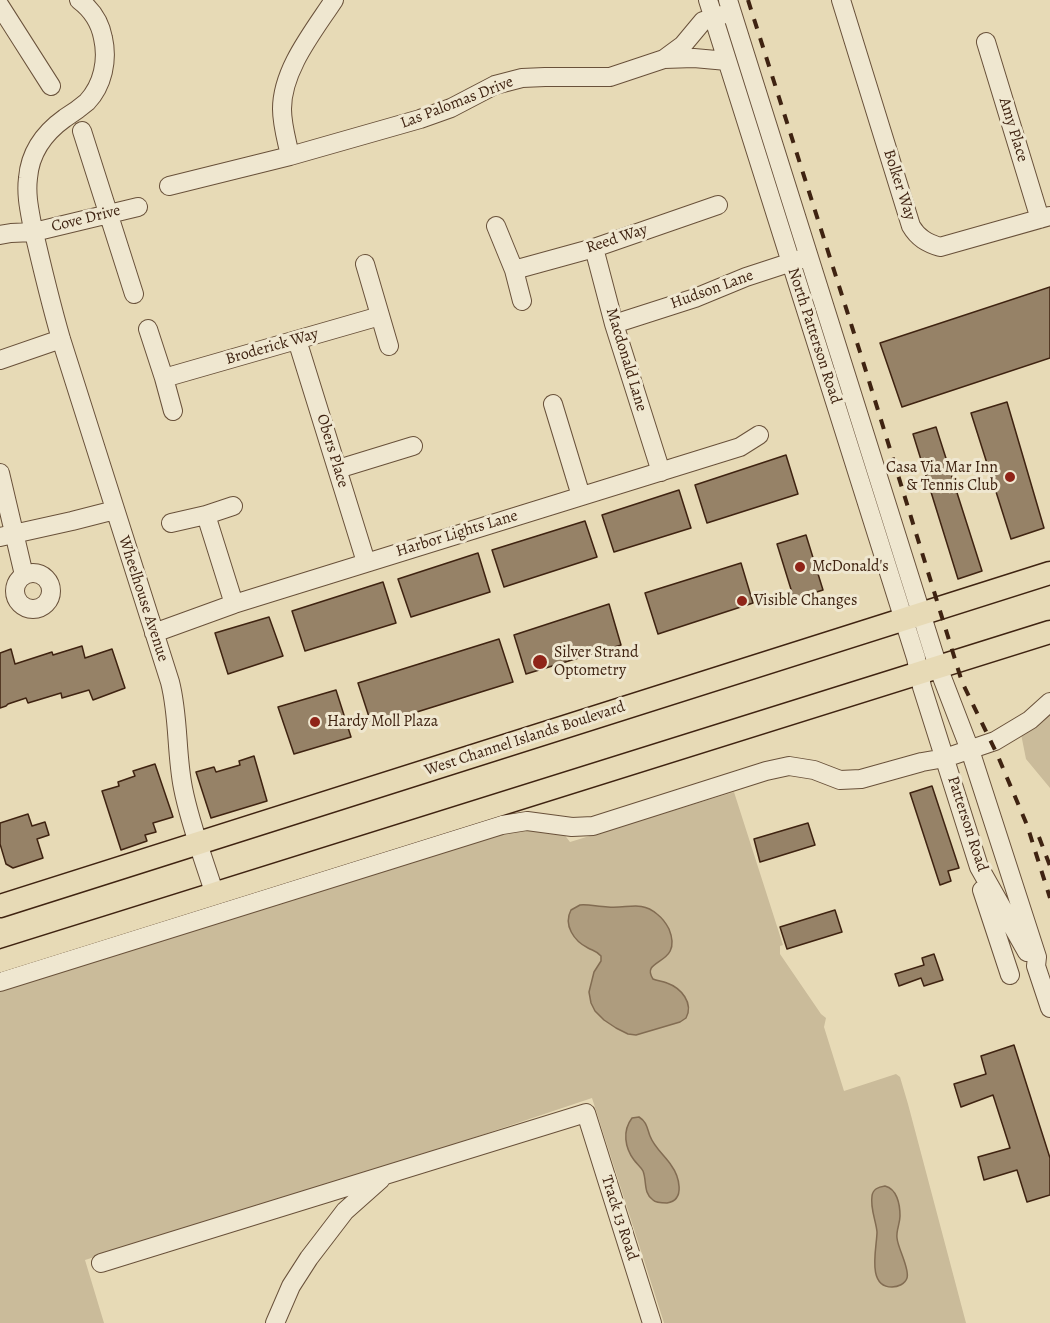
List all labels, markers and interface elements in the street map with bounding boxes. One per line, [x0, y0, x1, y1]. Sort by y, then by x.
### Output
street label: Las Palomas Drive [398, 73, 516, 133]
street label: Amy Place [994, 96, 1032, 164]
street label: Bolker Way [879, 147, 919, 223]
street label: Cove Drive [49, 201, 123, 237]
street label: Reed Way [584, 220, 650, 258]
street label: Hudson Lane [668, 266, 756, 314]
street label: North Patterson Road [783, 266, 845, 406]
street label: Macdonald Lane [601, 306, 651, 414]
street label: Broderick Way [223, 325, 321, 369]
street label: Obers Place [312, 412, 352, 490]
place label: Casa Via Mar Inn & Tennis Club [886, 458, 998, 496]
marker: Casa Via Mar Inn & Tennis Club [1003, 470, 1017, 484]
street label: Harbor Lights Lane [394, 506, 520, 562]
street label: Wheelhouse Avenue [114, 534, 172, 664]
place label: McDonald's [812, 557, 889, 577]
marker: McDonald's [793, 560, 807, 574]
place label: Visible Changes [754, 591, 857, 611]
marker: Visible Changes [735, 594, 749, 608]
place label: Silver Strand Optometry [554, 643, 639, 681]
marker: Silver Strand Optometry [531, 653, 549, 671]
street label: West Channel Islands Boulevard [422, 697, 628, 781]
place label: Hardy Moll Plaza [327, 712, 438, 732]
marker: Hardy Moll Plaza [308, 715, 322, 729]
street label: Patterson Road [943, 774, 991, 874]
street label: Track 13 Road [596, 1173, 642, 1263]

